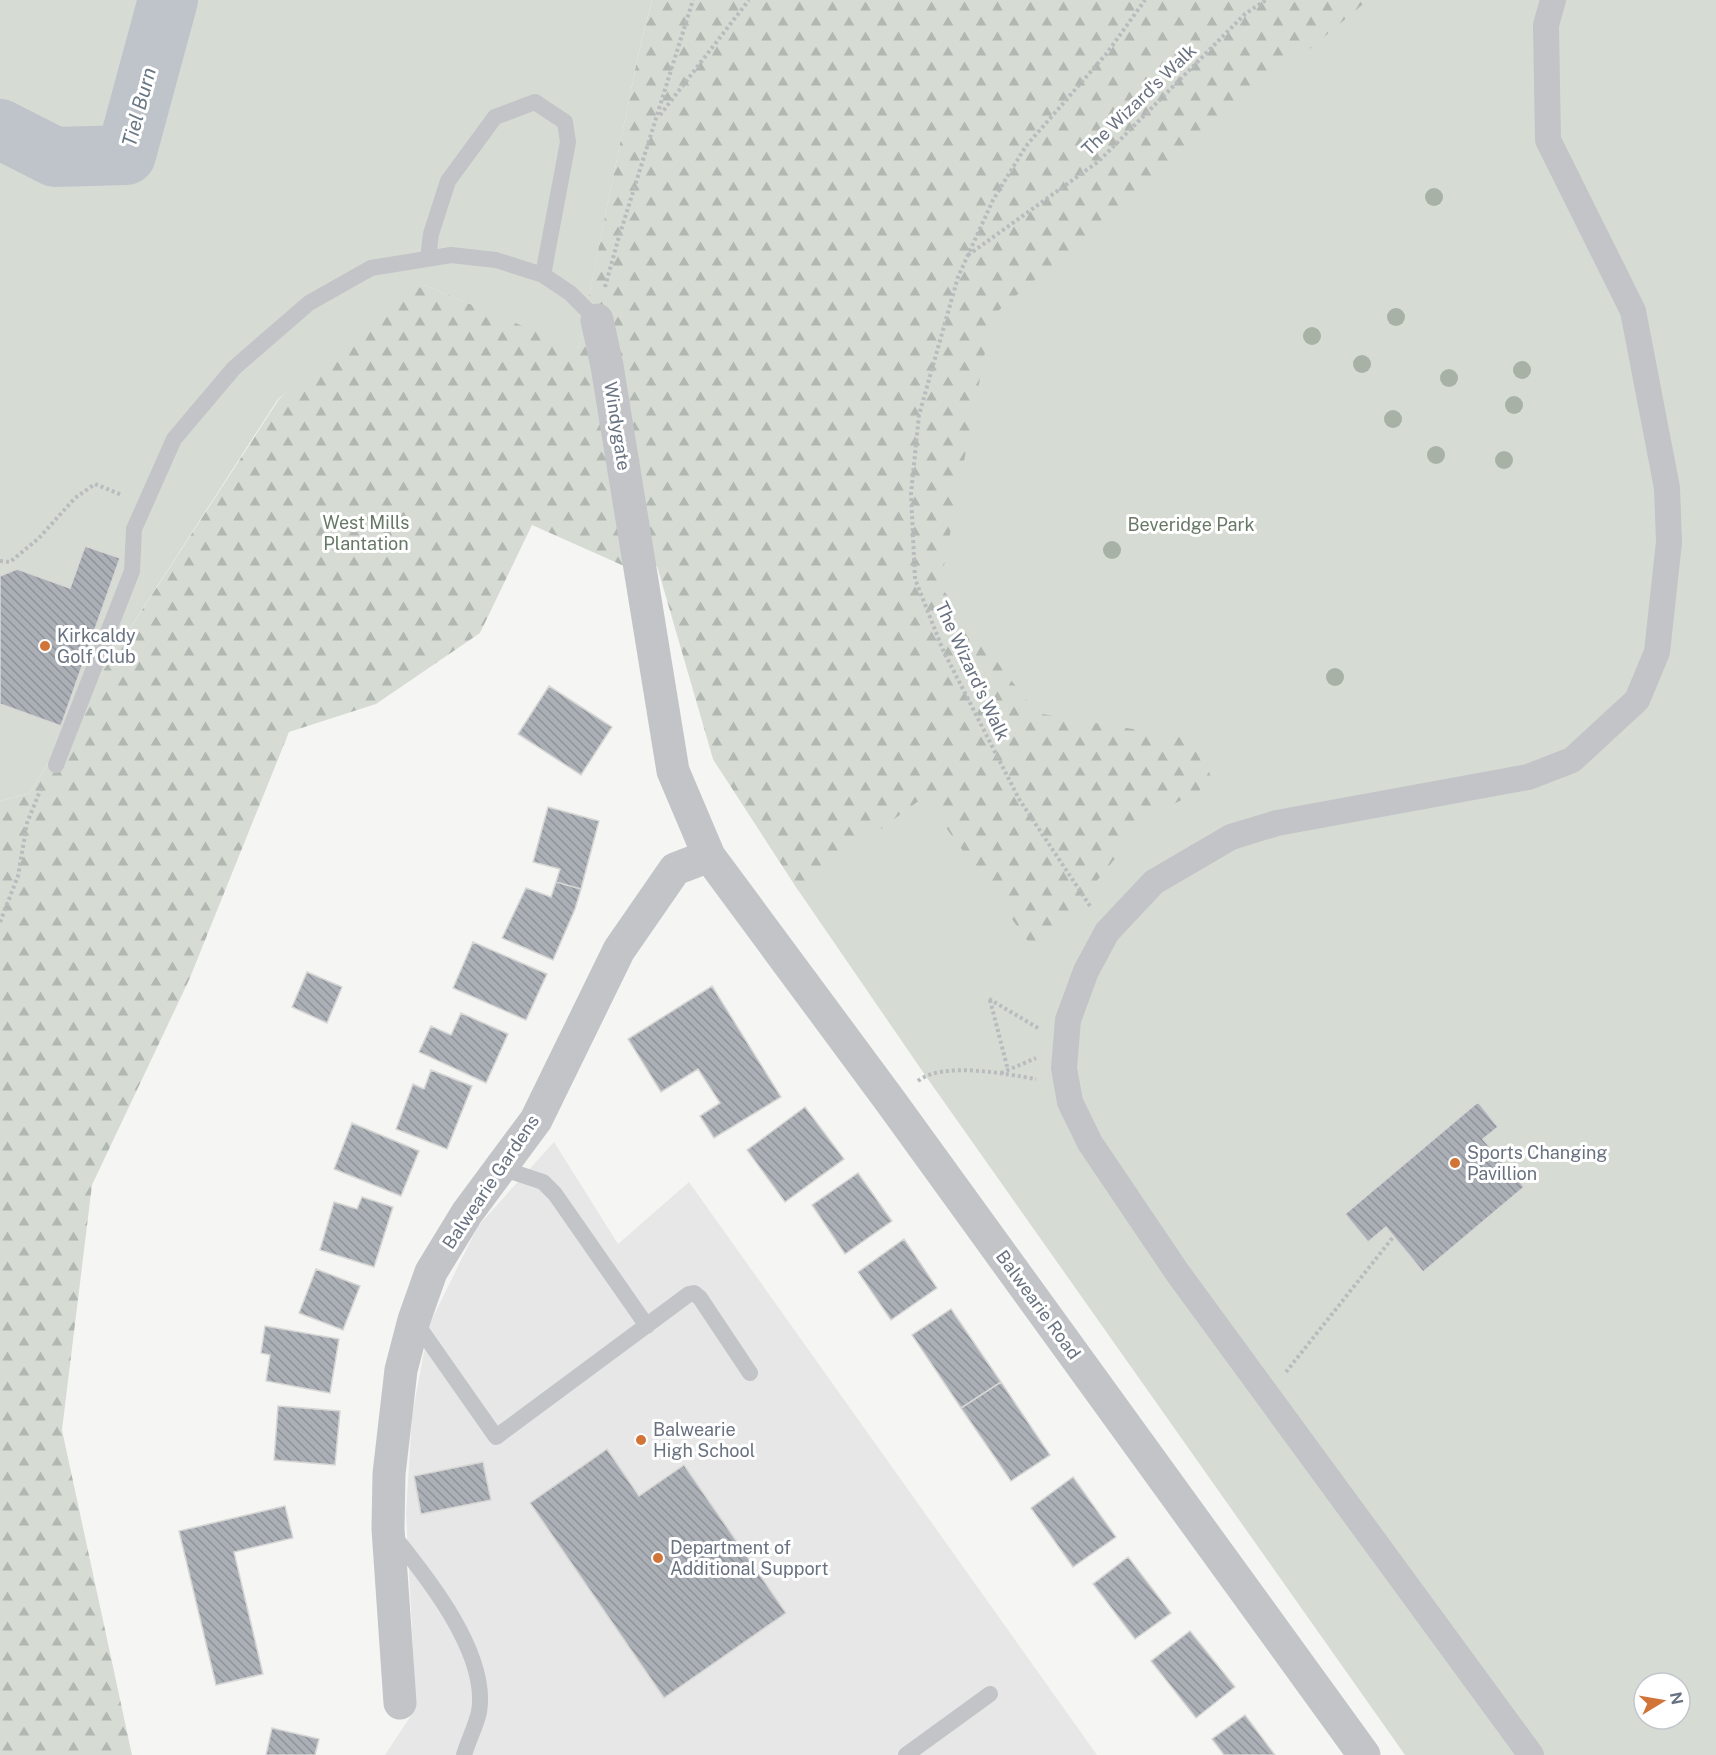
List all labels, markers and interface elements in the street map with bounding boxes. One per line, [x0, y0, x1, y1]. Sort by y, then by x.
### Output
street label: The Wizard's Walk [1077, 40, 1200, 160]
water label: Tiel Burn [117, 65, 161, 149]
street label: Windygate [600, 380, 635, 472]
park label: West Mills Plantation [323, 512, 409, 554]
park label: Beveridge Park [1127, 514, 1255, 535]
street label: The Wizard's Walk [931, 598, 1014, 744]
place label: Kirkcaldy Golf Club [57, 625, 136, 667]
marker: Kirkcaldy Golf Club [38, 639, 52, 653]
street label: Balwearie Gardens [438, 1111, 543, 1253]
place label: Sports Changing Pavillion [1467, 1142, 1608, 1184]
marker: Sports Changing Pavillion [1448, 1156, 1462, 1170]
street label: Balwearie Road [992, 1246, 1085, 1363]
place label: Balwearie High School [653, 1419, 755, 1461]
marker: Balwearie High School [634, 1433, 648, 1447]
place label: Department of Additional Support [670, 1537, 828, 1579]
marker: Department of Additional Support [651, 1551, 665, 1565]
north arrow [1632, 1671, 1692, 1731]
text: N [1666, 1690, 1687, 1706]

